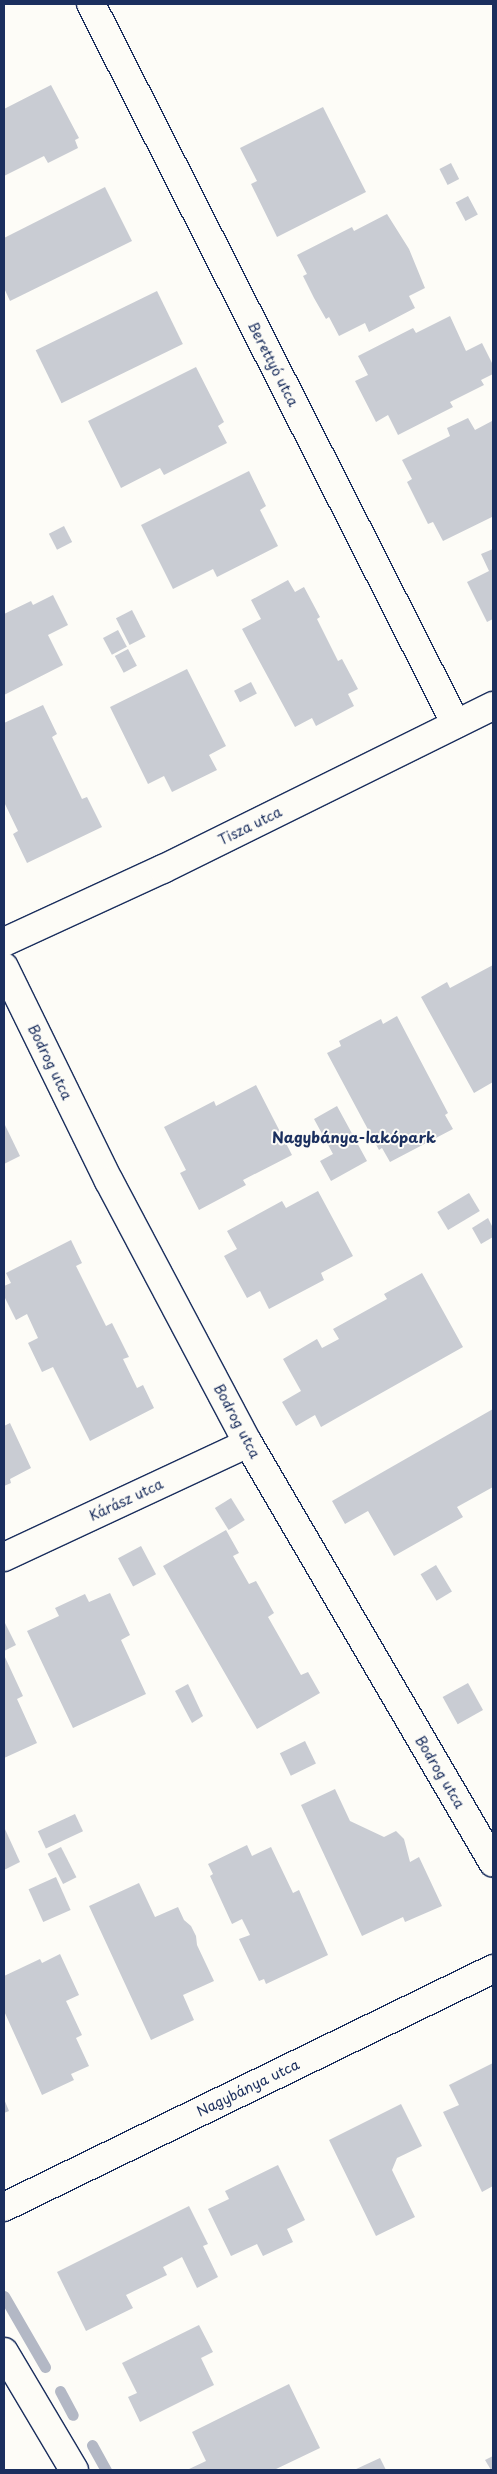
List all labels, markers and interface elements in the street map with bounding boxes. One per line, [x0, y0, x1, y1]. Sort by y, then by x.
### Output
street label: Berettyó utca [244, 318, 302, 410]
street label: Tisza utca [215, 803, 285, 849]
street label: Bodrog utca [25, 1022, 75, 1102]
district label: Nagybánya-lakópark [272, 1128, 436, 1146]
street label: Bodrog utca [210, 1381, 264, 1461]
street label: Kárász utca [86, 1476, 166, 1524]
street label: Bodrog utca [412, 1733, 468, 1811]
street label: Nagybánya utca [194, 2056, 302, 2120]

